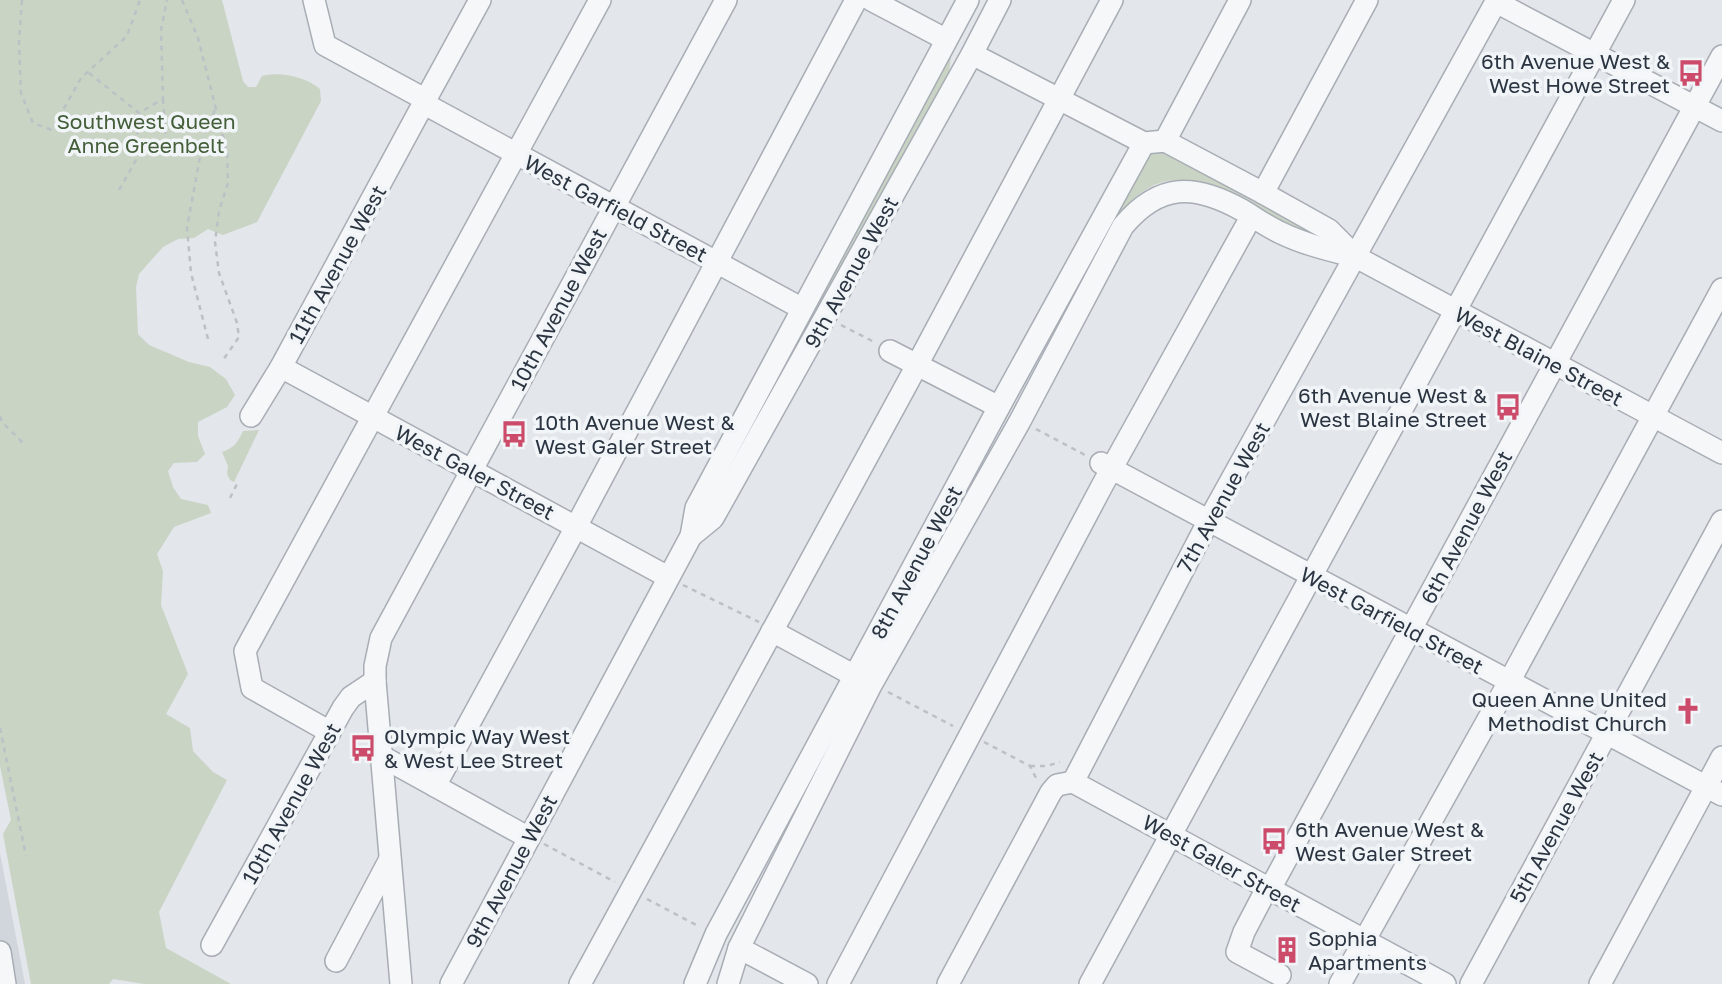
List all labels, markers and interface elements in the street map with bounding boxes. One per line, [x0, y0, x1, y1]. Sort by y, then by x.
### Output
place label: 6th Avenue West & West Howe Street [1481, 48, 1670, 98]
bus stop icon: 6th Avenue West & West Howe Street [1676, 58, 1706, 88]
park label: Southwest Queen Anne Greenbelt [56, 108, 236, 158]
street label: West Garfield Street [520, 149, 712, 267]
street label: 11th Avenue West [283, 180, 391, 348]
street label: 9th Avenue West [798, 191, 904, 353]
street label: 10th Avenue West [504, 223, 612, 395]
street label: West Blaine Street [1450, 301, 1628, 411]
place label: 6th Avenue West & West Blaine Street [1298, 382, 1487, 432]
bus stop icon: 6th Avenue West & West Blaine Street [1493, 392, 1523, 422]
place label: 10th Avenue West & West Galer Street [535, 409, 735, 459]
street label: 7th Avenue West [1171, 417, 1275, 577]
street label: West Galer Street [391, 419, 559, 525]
bus stop icon: 10th Avenue West & West Galer Street [499, 419, 529, 449]
street label: 6th Avenue West [1415, 446, 1517, 608]
street label: 8th Avenue West [865, 481, 967, 643]
street label: West Garfield Street [1296, 561, 1488, 679]
place label: Queen Anne United Methodist Church [1472, 686, 1667, 736]
church icon: Queen Anne United Methodist Church [1673, 696, 1703, 726]
street label: 10th Avenue West [236, 718, 346, 888]
place label: Olympic Way West & West Lee Street [384, 723, 570, 773]
bus stop icon: Olympic Way West & West Lee Street [348, 733, 378, 763]
street label: 5th Avenue West [1504, 747, 1608, 907]
street label: 9th Avenue West [460, 790, 562, 952]
street label: West Galer Street [1138, 809, 1306, 917]
place label: 6th Avenue West & West Galer Street [1295, 816, 1484, 866]
bus stop icon: 6th Avenue West & West Galer Street [1259, 826, 1289, 856]
place label: Sophia Apartments [1308, 925, 1427, 975]
building icon: Sophia Apartments [1272, 935, 1302, 965]

